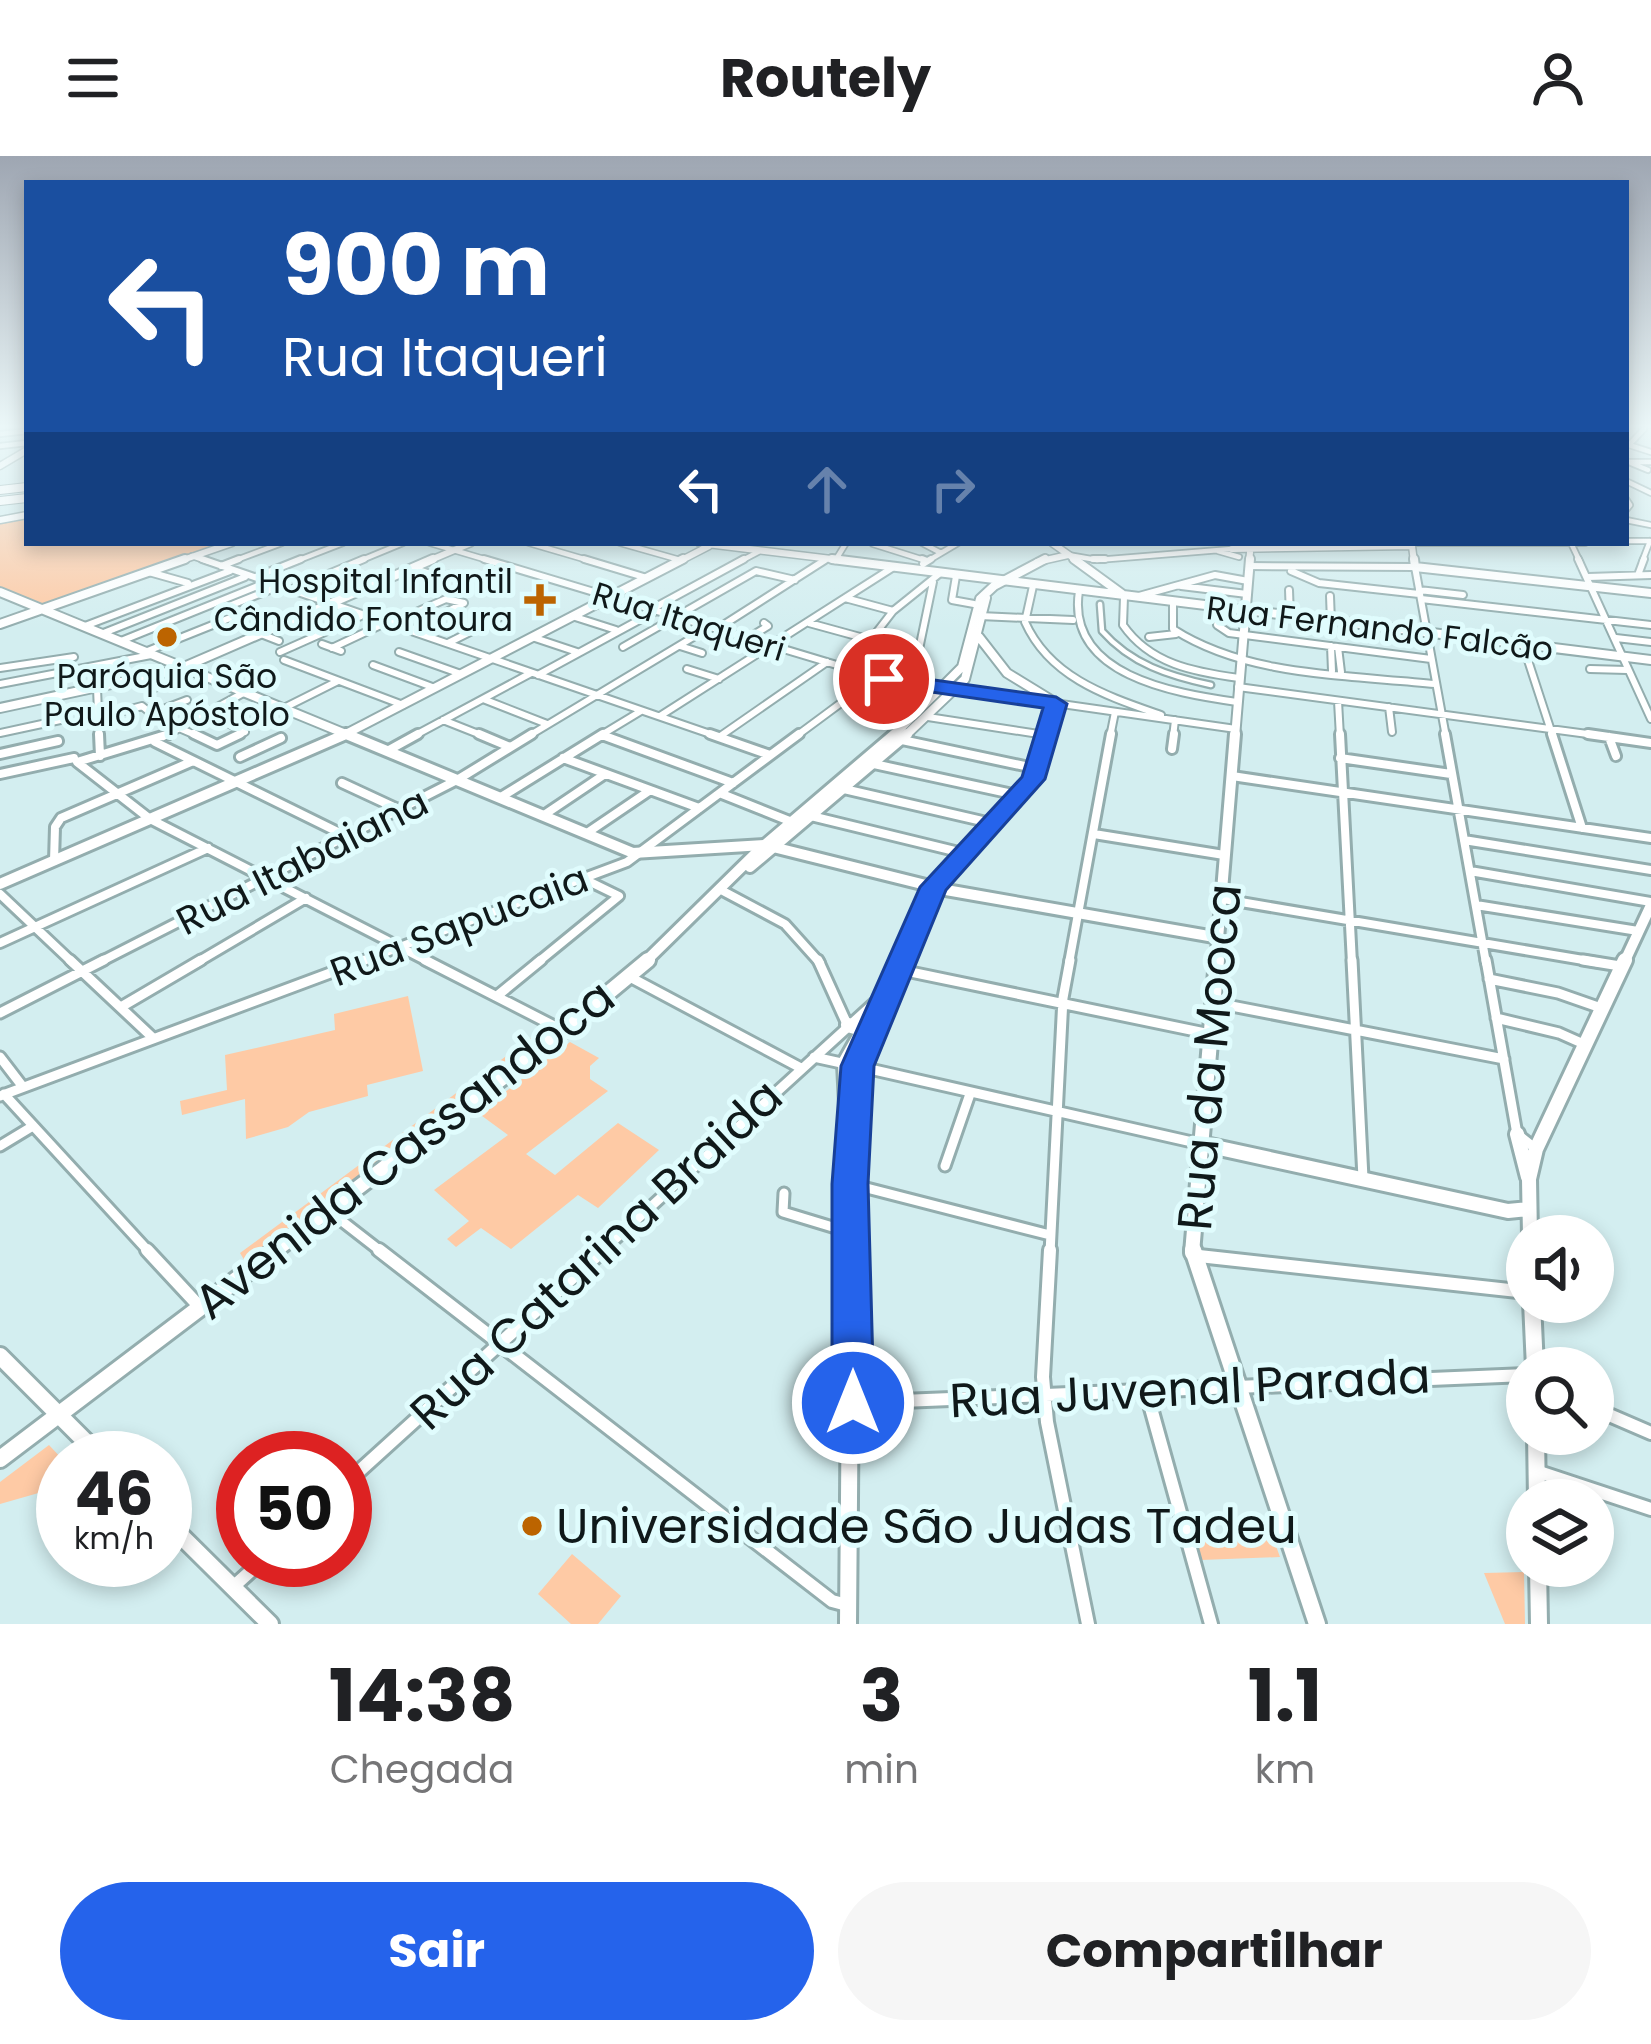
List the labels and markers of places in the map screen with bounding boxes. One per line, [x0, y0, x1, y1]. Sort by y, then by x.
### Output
place label: Hospital Infantil Cândido Fontoura [214, 558, 513, 643]
marker: Hospital Infantil Cândido Fontoura [524, 584, 556, 616]
marker: Paróquia São Paulo Apóstolo [154, 624, 180, 650]
pin [833, 628, 935, 730]
place label: Paróquia São Paulo Apóstolo [44, 653, 290, 738]
place label: Universidade São Judas Tadeu [556, 1493, 1297, 1560]
marker: Universidade São Judas Tadeu [519, 1513, 545, 1539]

